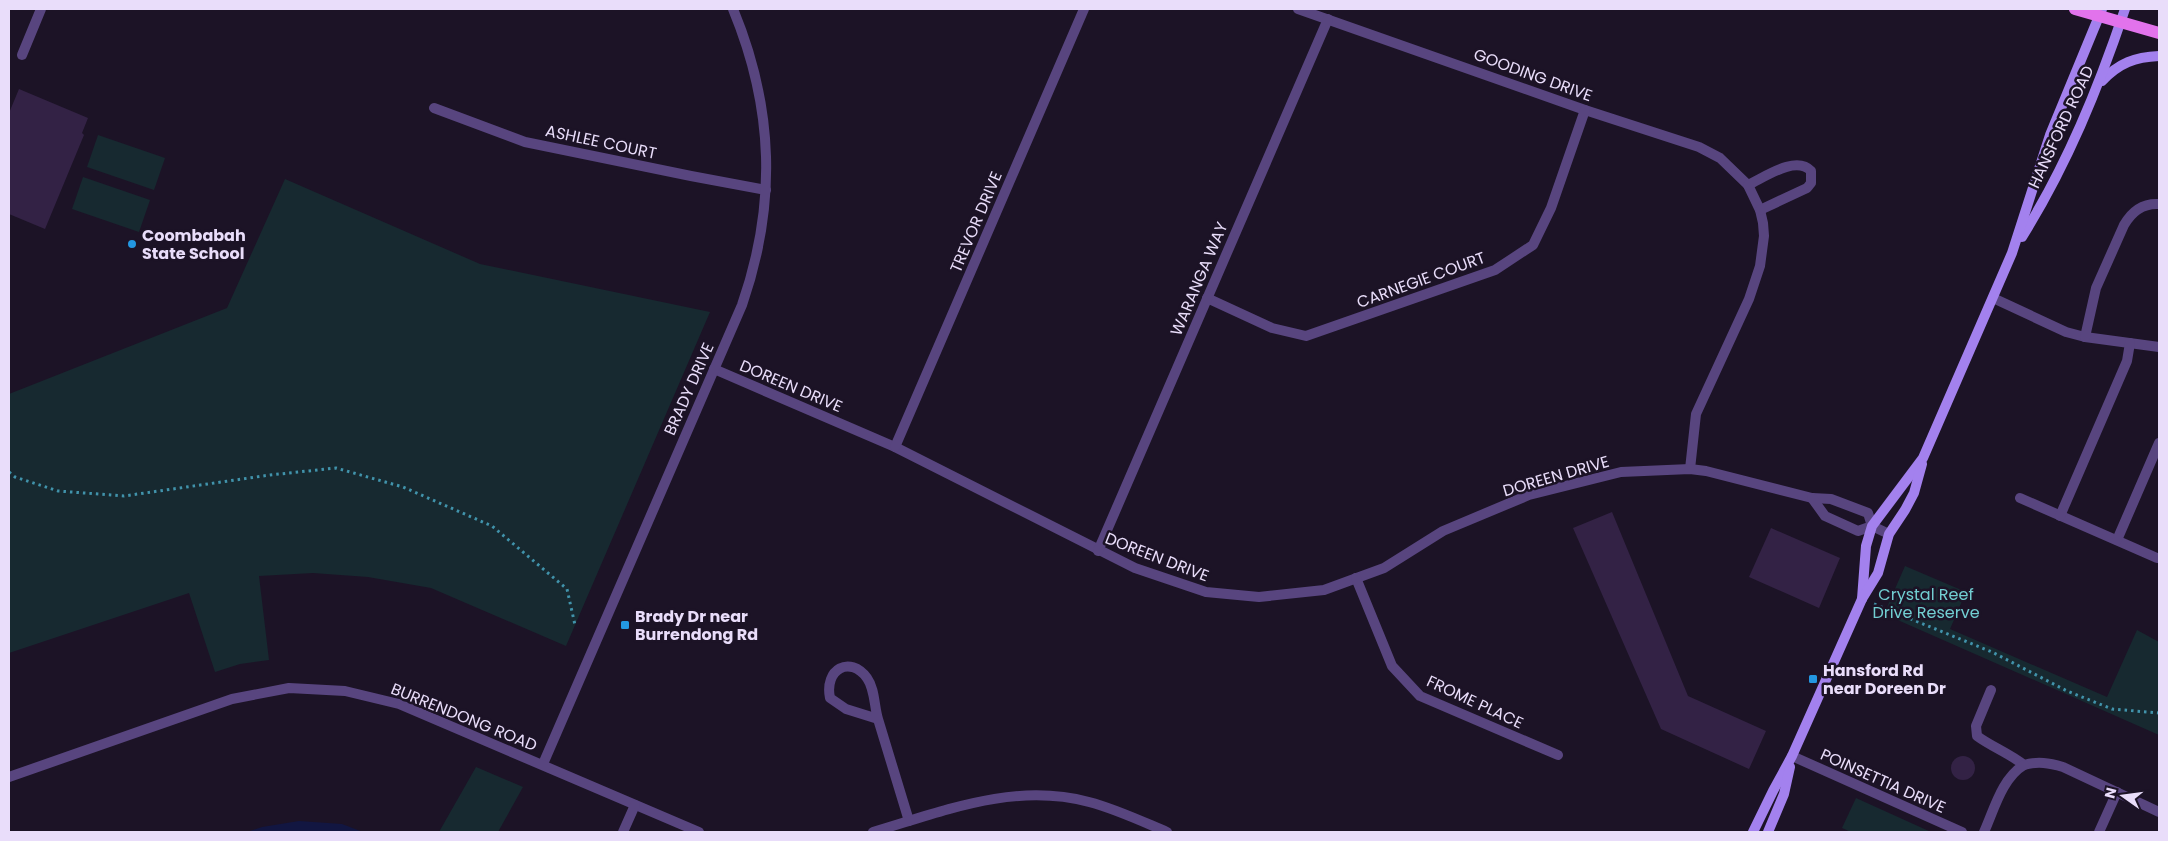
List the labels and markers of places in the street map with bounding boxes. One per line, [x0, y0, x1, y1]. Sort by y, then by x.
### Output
place label: Coombabah State School [142, 224, 246, 265]
marker: Coombabah State School [126, 238, 138, 250]
place label: Brady Dr near Burrendong Rd [635, 605, 758, 646]
marker: Brady Dr near Burrendong Rd [619, 619, 631, 631]
place label: Hansford Rd near Doreen Dr [1823, 659, 1946, 700]
marker: Hansford Rd near Doreen Dr [1807, 673, 1819, 685]

